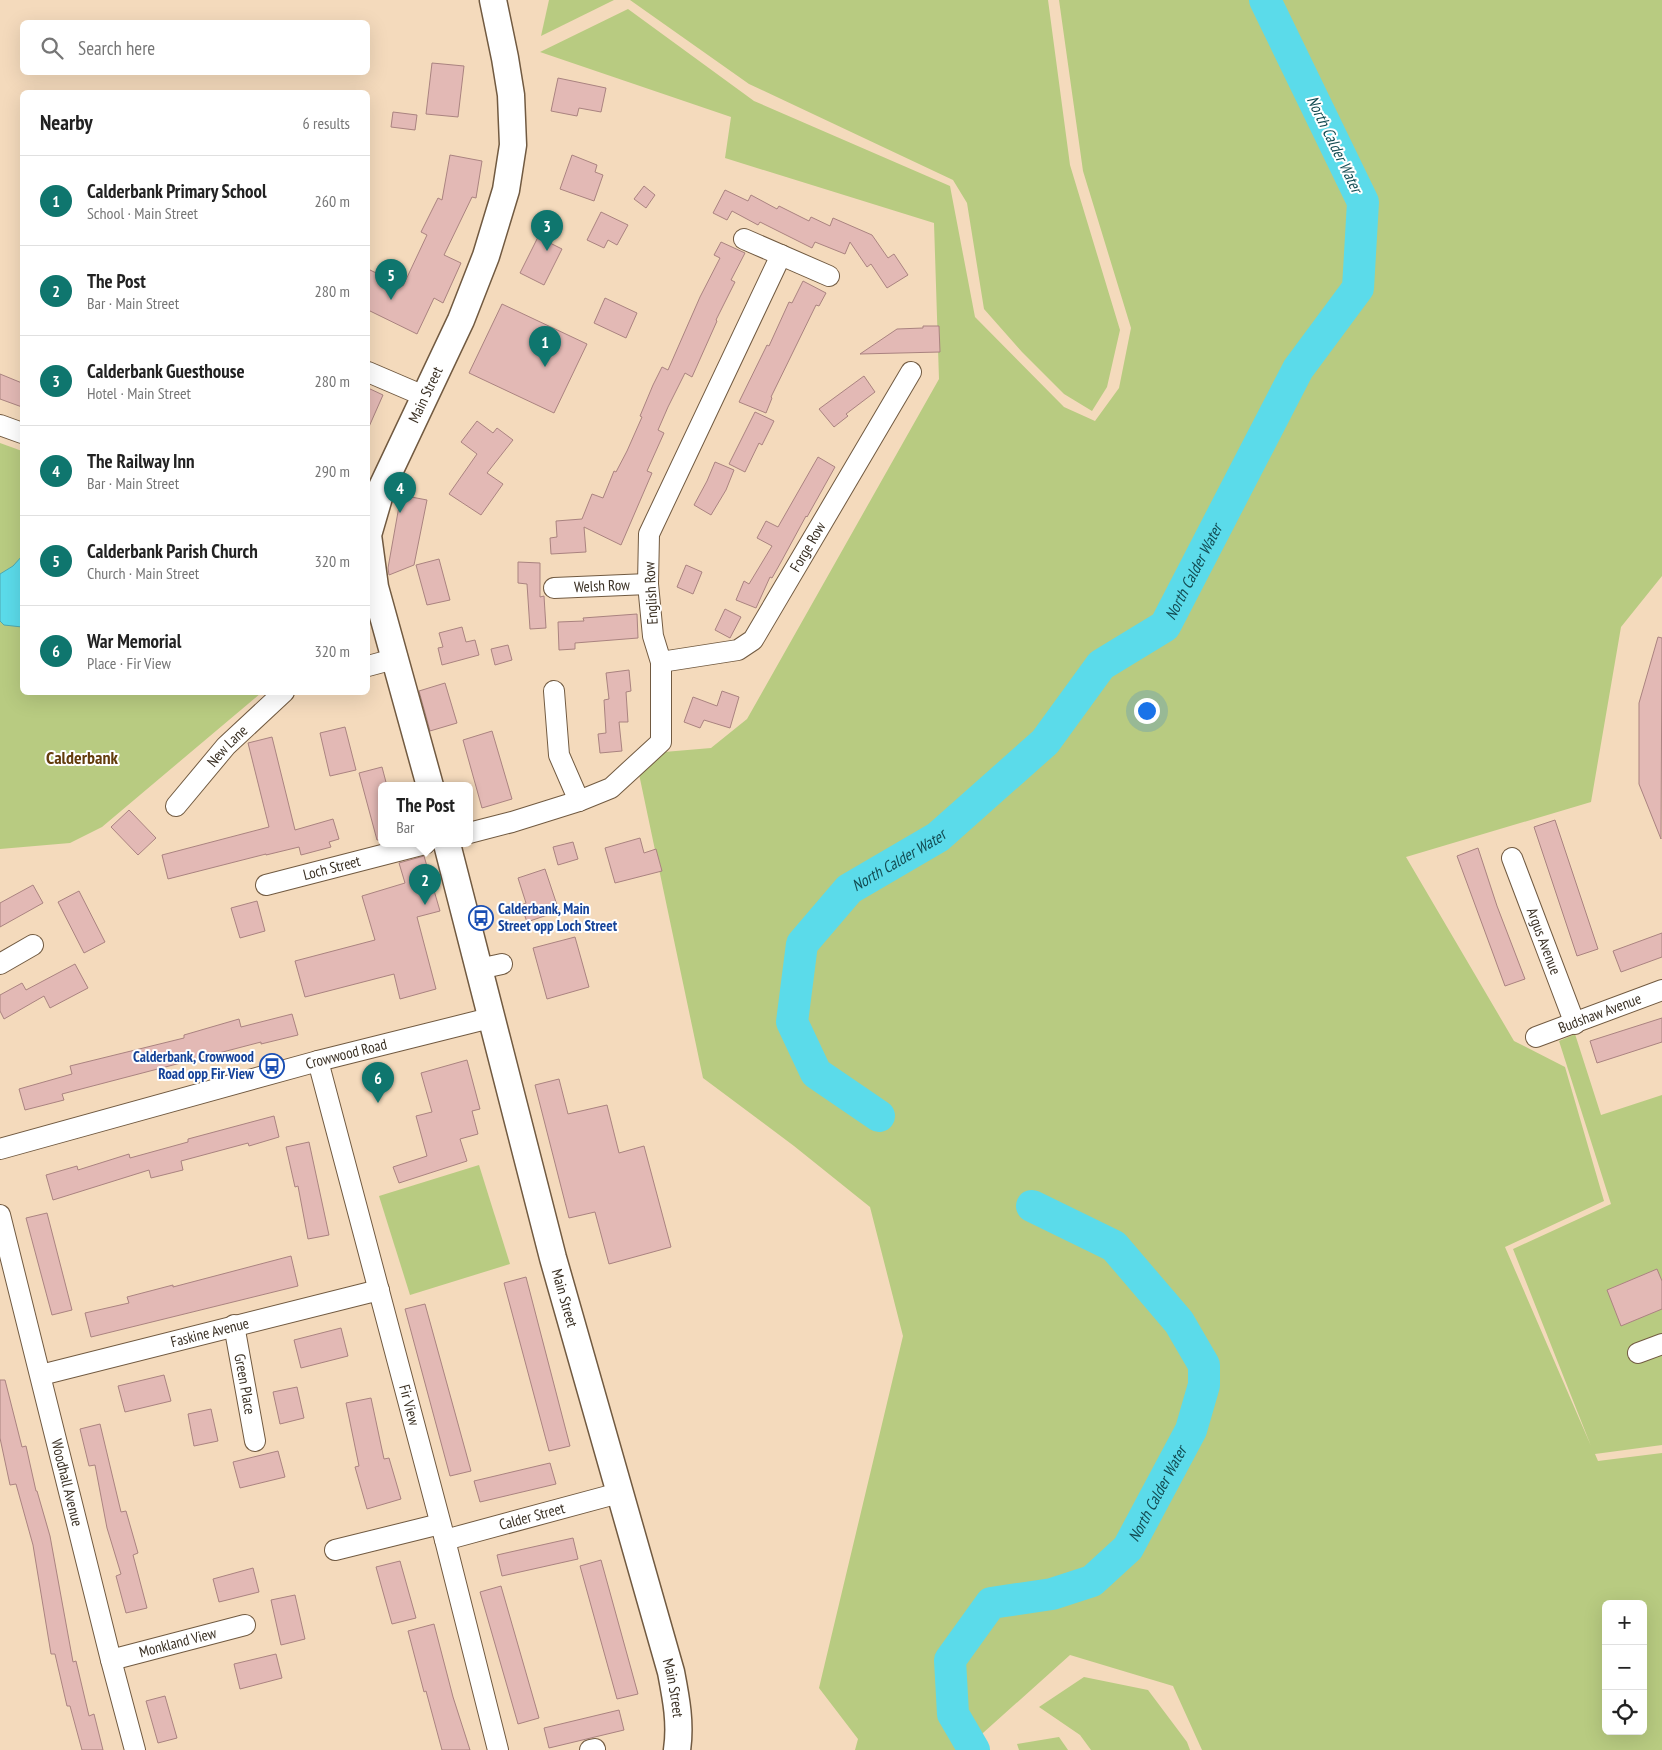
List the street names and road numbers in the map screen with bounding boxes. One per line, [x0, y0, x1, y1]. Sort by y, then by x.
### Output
street label: Main Street [404, 363, 447, 426]
street label: Forge Row [785, 518, 830, 575]
street label: English Row [639, 561, 662, 625]
street label: Welsh Row [574, 575, 630, 596]
street label: New Lane [203, 721, 251, 771]
street label: Loch Street [301, 851, 362, 884]
street label: Argus Avenue [1523, 905, 1565, 977]
street label: Budshaw Avenue [1555, 989, 1644, 1037]
street label: Crowwood Road [303, 1034, 389, 1073]
street label: Main Street [548, 1267, 582, 1329]
street label: Faskine Avenue [169, 1313, 251, 1351]
street label: Green Place [230, 1352, 260, 1416]
street label: Fir View [395, 1382, 424, 1428]
street label: Woodhall Avenue [47, 1437, 87, 1528]
street label: Calder Street [497, 1498, 567, 1534]
street label: Monkland View [137, 1623, 218, 1661]
street label: Main Street [659, 1656, 688, 1718]

